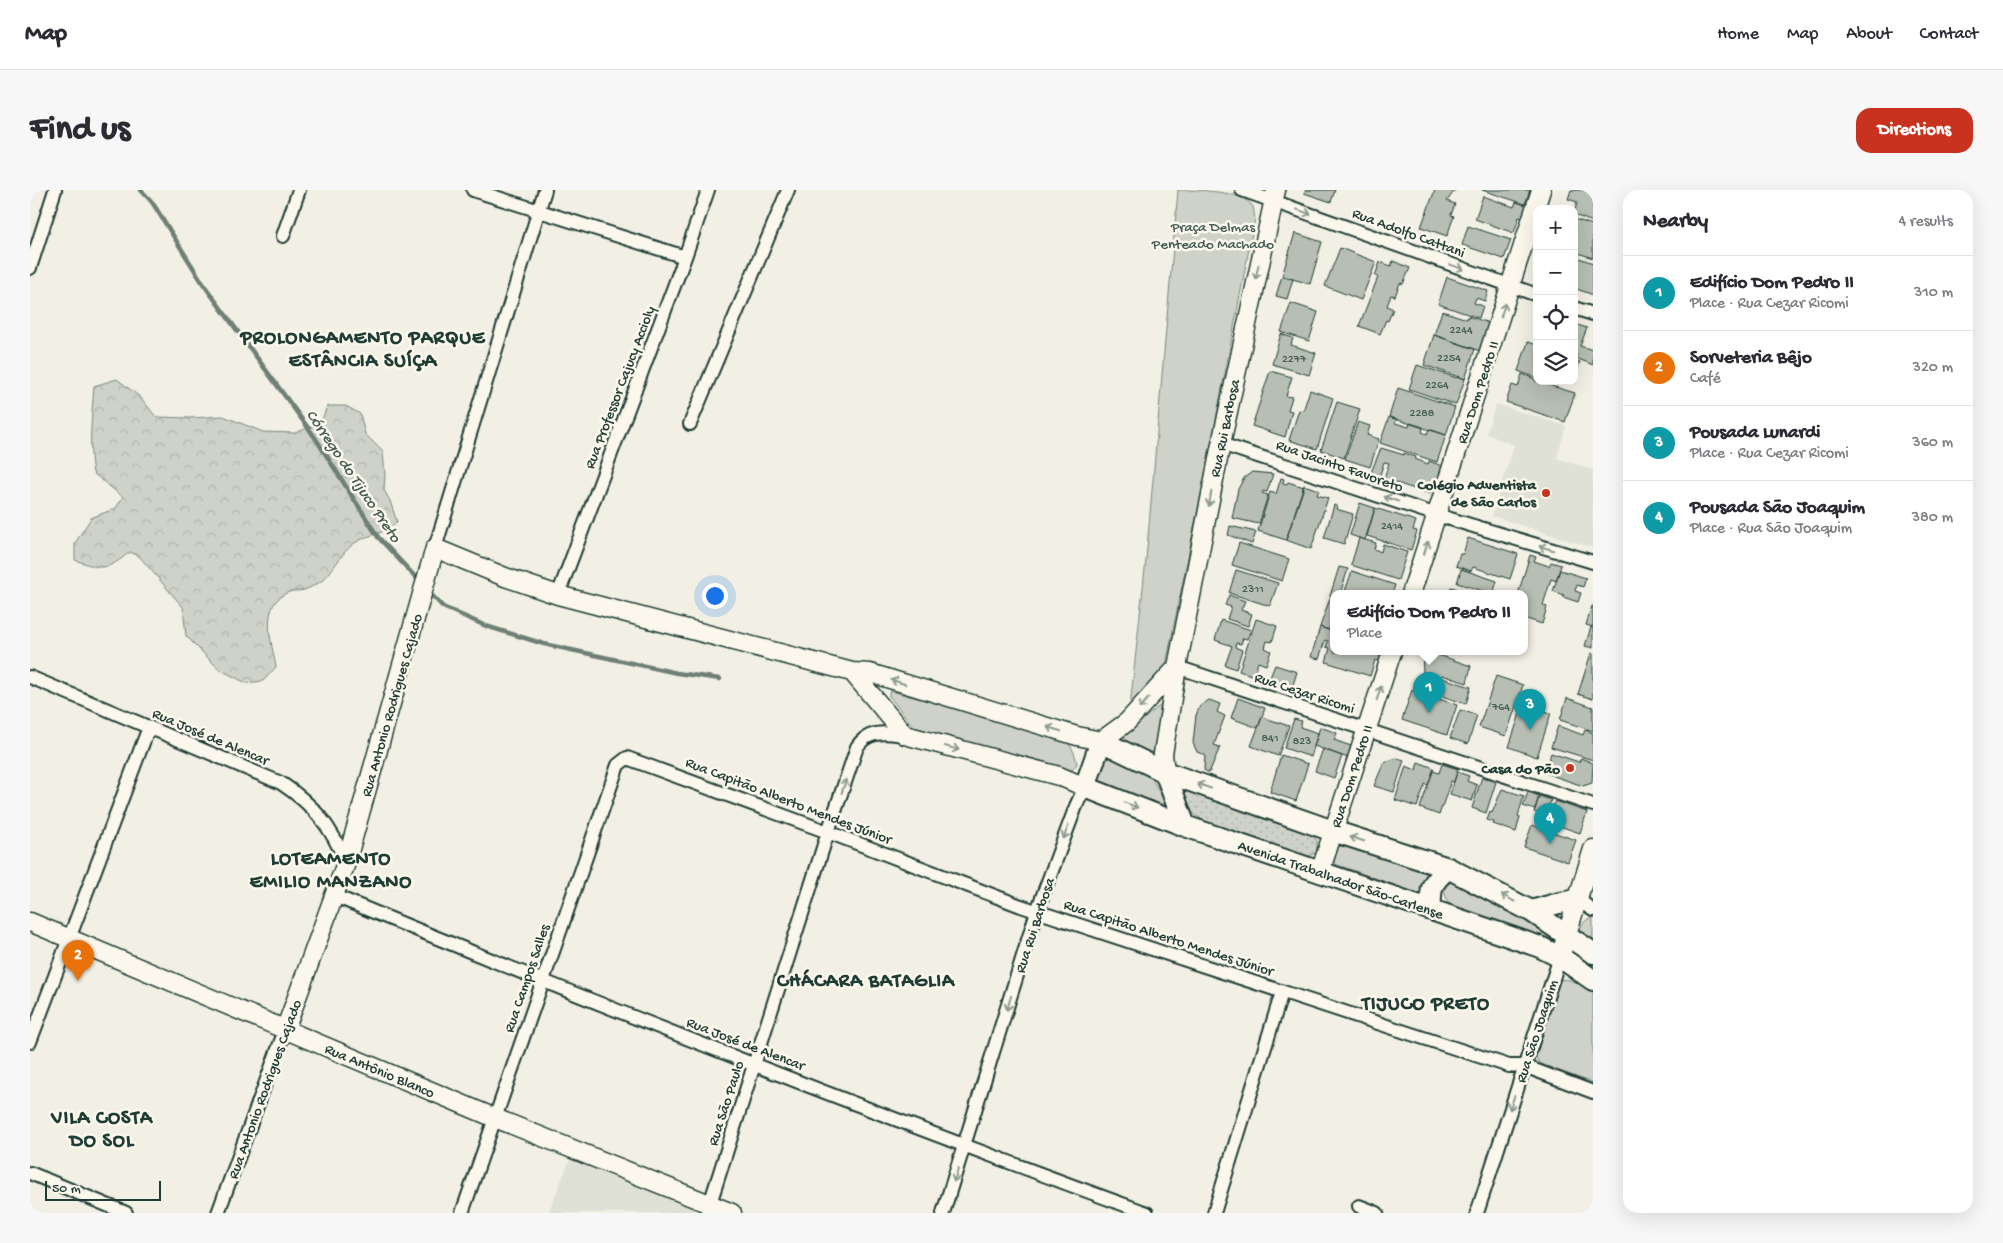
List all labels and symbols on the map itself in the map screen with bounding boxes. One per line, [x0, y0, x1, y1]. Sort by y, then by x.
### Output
street label: Rua Adolfo Cattani [1349, 205, 1467, 263]
one-way arrow [1296, 208, 1311, 217]
park label: Praça Delmas Penteado Machado [1151, 219, 1274, 254]
one-way arrow [1252, 263, 1261, 279]
one-way arrow [1449, 263, 1464, 272]
street label: Rua Professor Cajucy Accioly [581, 303, 660, 472]
one-way arrow [1499, 303, 1508, 318]
house number: 2244 [1449, 324, 1473, 338]
district label: PROLONGAMENTO PARQUE ESTÂNCIA SUÍÇA [239, 328, 486, 374]
street label: Rua Dom Pedro II [1454, 339, 1504, 446]
house number: 2254 [1437, 352, 1461, 366]
house number: 2277 [1282, 353, 1307, 367]
street label: Rua Rui Barbosa [1207, 377, 1245, 479]
house number: 2264 [1425, 379, 1449, 393]
water label: Córrego do Tijuco Preto [301, 407, 404, 548]
house number: 2288 [1410, 407, 1435, 421]
street label: Rua Jacinto Favoreto [1273, 437, 1406, 497]
place label: Colégio Adventista de São Carlos [1416, 477, 1537, 512]
marker: Colégio Adventista de São Carlos [1540, 487, 1552, 499]
one-way arrow [1205, 491, 1214, 507]
one-way arrow [1384, 494, 1400, 503]
house number: 2414 [1381, 520, 1403, 534]
one-way arrow [1422, 540, 1432, 556]
one-way arrow [1539, 542, 1555, 552]
your location [702, 583, 728, 609]
house number: 2311 [1242, 583, 1264, 597]
street label: Rua Antonio Rodrigues Cajado [358, 612, 428, 799]
street label: Rua Cezar Ricomi [1252, 669, 1357, 719]
pin: 1 [1413, 672, 1445, 713]
one-way arrow [891, 677, 907, 686]
one-way arrow [1374, 685, 1384, 701]
pin: 3 [1514, 689, 1546, 730]
one-way arrow [1138, 697, 1150, 710]
house number: 764 [1491, 701, 1510, 715]
street label: Rua José de Alencar [149, 705, 273, 771]
street label: Rua Dom Pedro II [1328, 723, 1378, 830]
one-way arrow [1046, 724, 1062, 734]
house number: 841 [1261, 732, 1279, 746]
house number: 823 [1293, 735, 1311, 749]
one-way arrow [944, 743, 960, 753]
street label: Rua Capitão Alberto Mendes Júnior [683, 754, 896, 850]
place label: Casa do Pão [1481, 761, 1560, 779]
marker: Casa do Pão [1564, 762, 1576, 774]
one-way arrow [840, 778, 849, 794]
one-way arrow [1196, 780, 1212, 790]
one-way arrow [1123, 801, 1138, 810]
pin: 4 [1534, 803, 1566, 844]
one-way arrow [1061, 824, 1070, 839]
one-way arrow [1350, 833, 1366, 843]
street label: Avenida Trabalhador São-Carlense [1235, 837, 1446, 925]
district label: LOTEAMENTO EMILIO MANZANO [250, 849, 412, 895]
street label: Rua Rui Barbosa [1012, 875, 1060, 976]
one-way arrow [1501, 893, 1516, 903]
street label: Rua Capitão Alberto Mendes Júnior [1061, 896, 1277, 982]
street label: Rua Campos Salles [501, 922, 555, 1035]
pin: 2 [62, 940, 94, 981]
district label: CHÁCARA BATAGLIA [776, 969, 956, 994]
street label: Rua São Joaquim [1513, 977, 1563, 1085]
one-way arrow [1004, 994, 1014, 1010]
district label: TIJUCO PRETO [1360, 994, 1490, 1017]
street label: Rua Antonio Rodrigues Cajado [225, 997, 307, 1182]
street label: Rua José de Alencar [684, 1014, 809, 1076]
street label: Rua Antônio Blanco [322, 1041, 437, 1103]
street label: Rua São Paulo [705, 1059, 749, 1148]
one-way arrow [1507, 1095, 1516, 1111]
district label: VILA COSTA DO SOL [50, 1108, 154, 1154]
one-way arrow [951, 1166, 960, 1182]
scale bar [45, 1178, 161, 1201]

